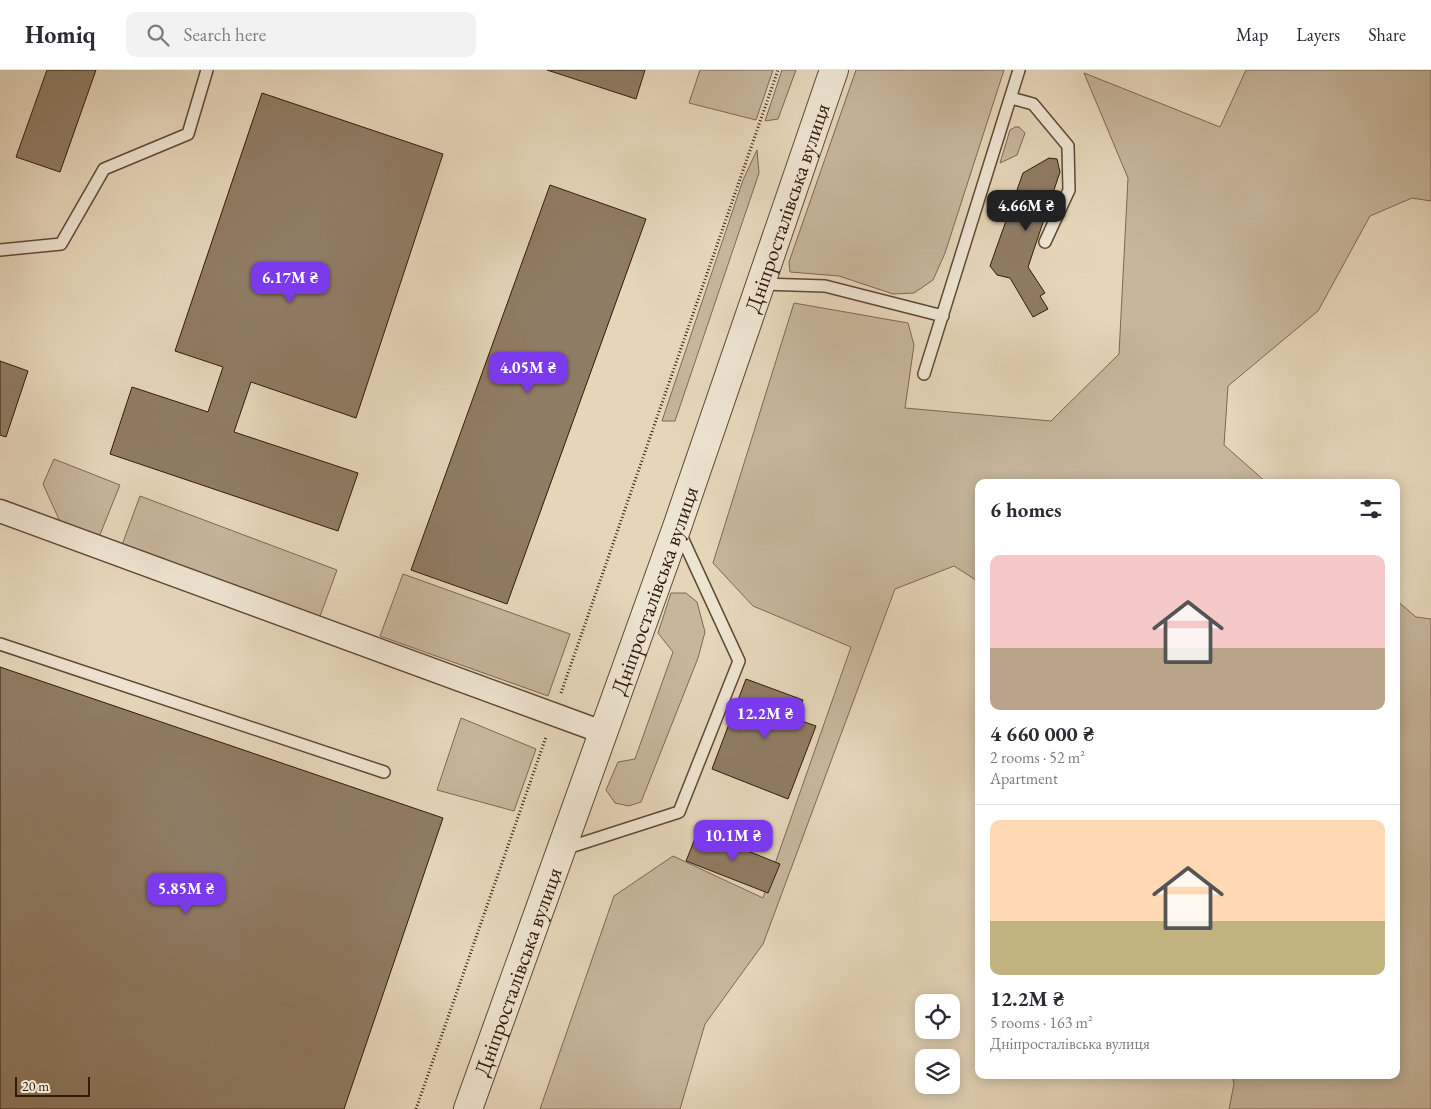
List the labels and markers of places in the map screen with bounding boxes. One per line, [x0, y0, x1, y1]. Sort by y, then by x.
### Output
pin: 4.66M ₴ [980, 190, 1072, 232]
pin: 6.17M ₴ [244, 262, 336, 304]
pin: 4.05M ₴ [482, 352, 574, 394]
pin: 12.2M ₴ [719, 698, 811, 740]
pin: 10.1M ₴ [687, 820, 779, 862]
pin: 5.85M ₴ [140, 872, 232, 915]

